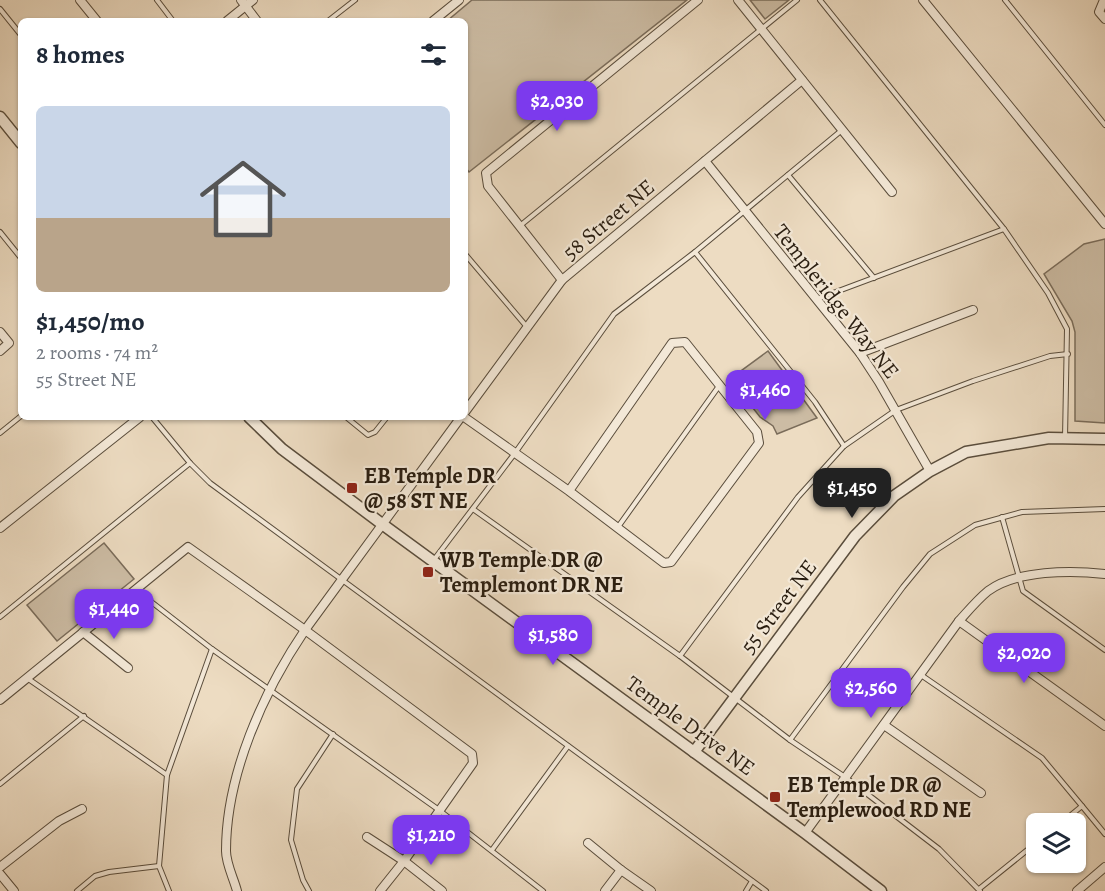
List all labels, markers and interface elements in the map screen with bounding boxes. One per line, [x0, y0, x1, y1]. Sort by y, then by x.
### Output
text: 8 homes [36, 37, 125, 72]
icon: filters [417, 38, 450, 71]
pin: $2,030 [508, 81, 606, 132]
text: $2,030 [530, 87, 584, 114]
icon: home [189, 145, 297, 253]
street label: 58 Street NE [556, 172, 661, 267]
street label: Templeridge Way NE [766, 218, 906, 385]
text: $1,450/mo [36, 304, 145, 339]
text: 2 rooms · 74 m² [36, 339, 158, 366]
text: 55 Street NE [36, 366, 137, 393]
pin: $1,460 [716, 370, 814, 421]
text: $1,460 [740, 376, 790, 403]
place label: EB Temple DR @ 58 ST NE [364, 461, 497, 516]
pin: $1,450 [803, 468, 901, 519]
text: $1,450 [827, 474, 877, 501]
marker: EB Temple DR @ 58 ST NE [345, 481, 359, 495]
place label: WB Temple DR @ Templemont DR NE [439, 545, 623, 600]
street label: 55 Street NE [734, 553, 824, 660]
marker: WB Temple DR @ Templemont DR NE [421, 565, 435, 579]
pin: $1,440 [65, 589, 163, 640]
text: $1,440 [89, 595, 139, 622]
pin: $1,580 [504, 615, 602, 666]
text: $1,580 [528, 621, 578, 648]
pin: $2,020 [975, 633, 1073, 684]
text: $2,020 [997, 639, 1051, 666]
pin: $2,560 [822, 668, 920, 719]
street label: Temple Drive NE [620, 669, 761, 783]
text: $2,560 [845, 674, 897, 701]
place label: EB Temple DR @ Templewood RD NE [787, 770, 971, 825]
marker: EB Temple DR @ Templewood RD NE [768, 790, 782, 804]
map controls [1026, 813, 1086, 873]
button: layers [1026, 813, 1086, 873]
pin: $1,210 [382, 815, 480, 866]
text: $1,210 [407, 821, 455, 848]

